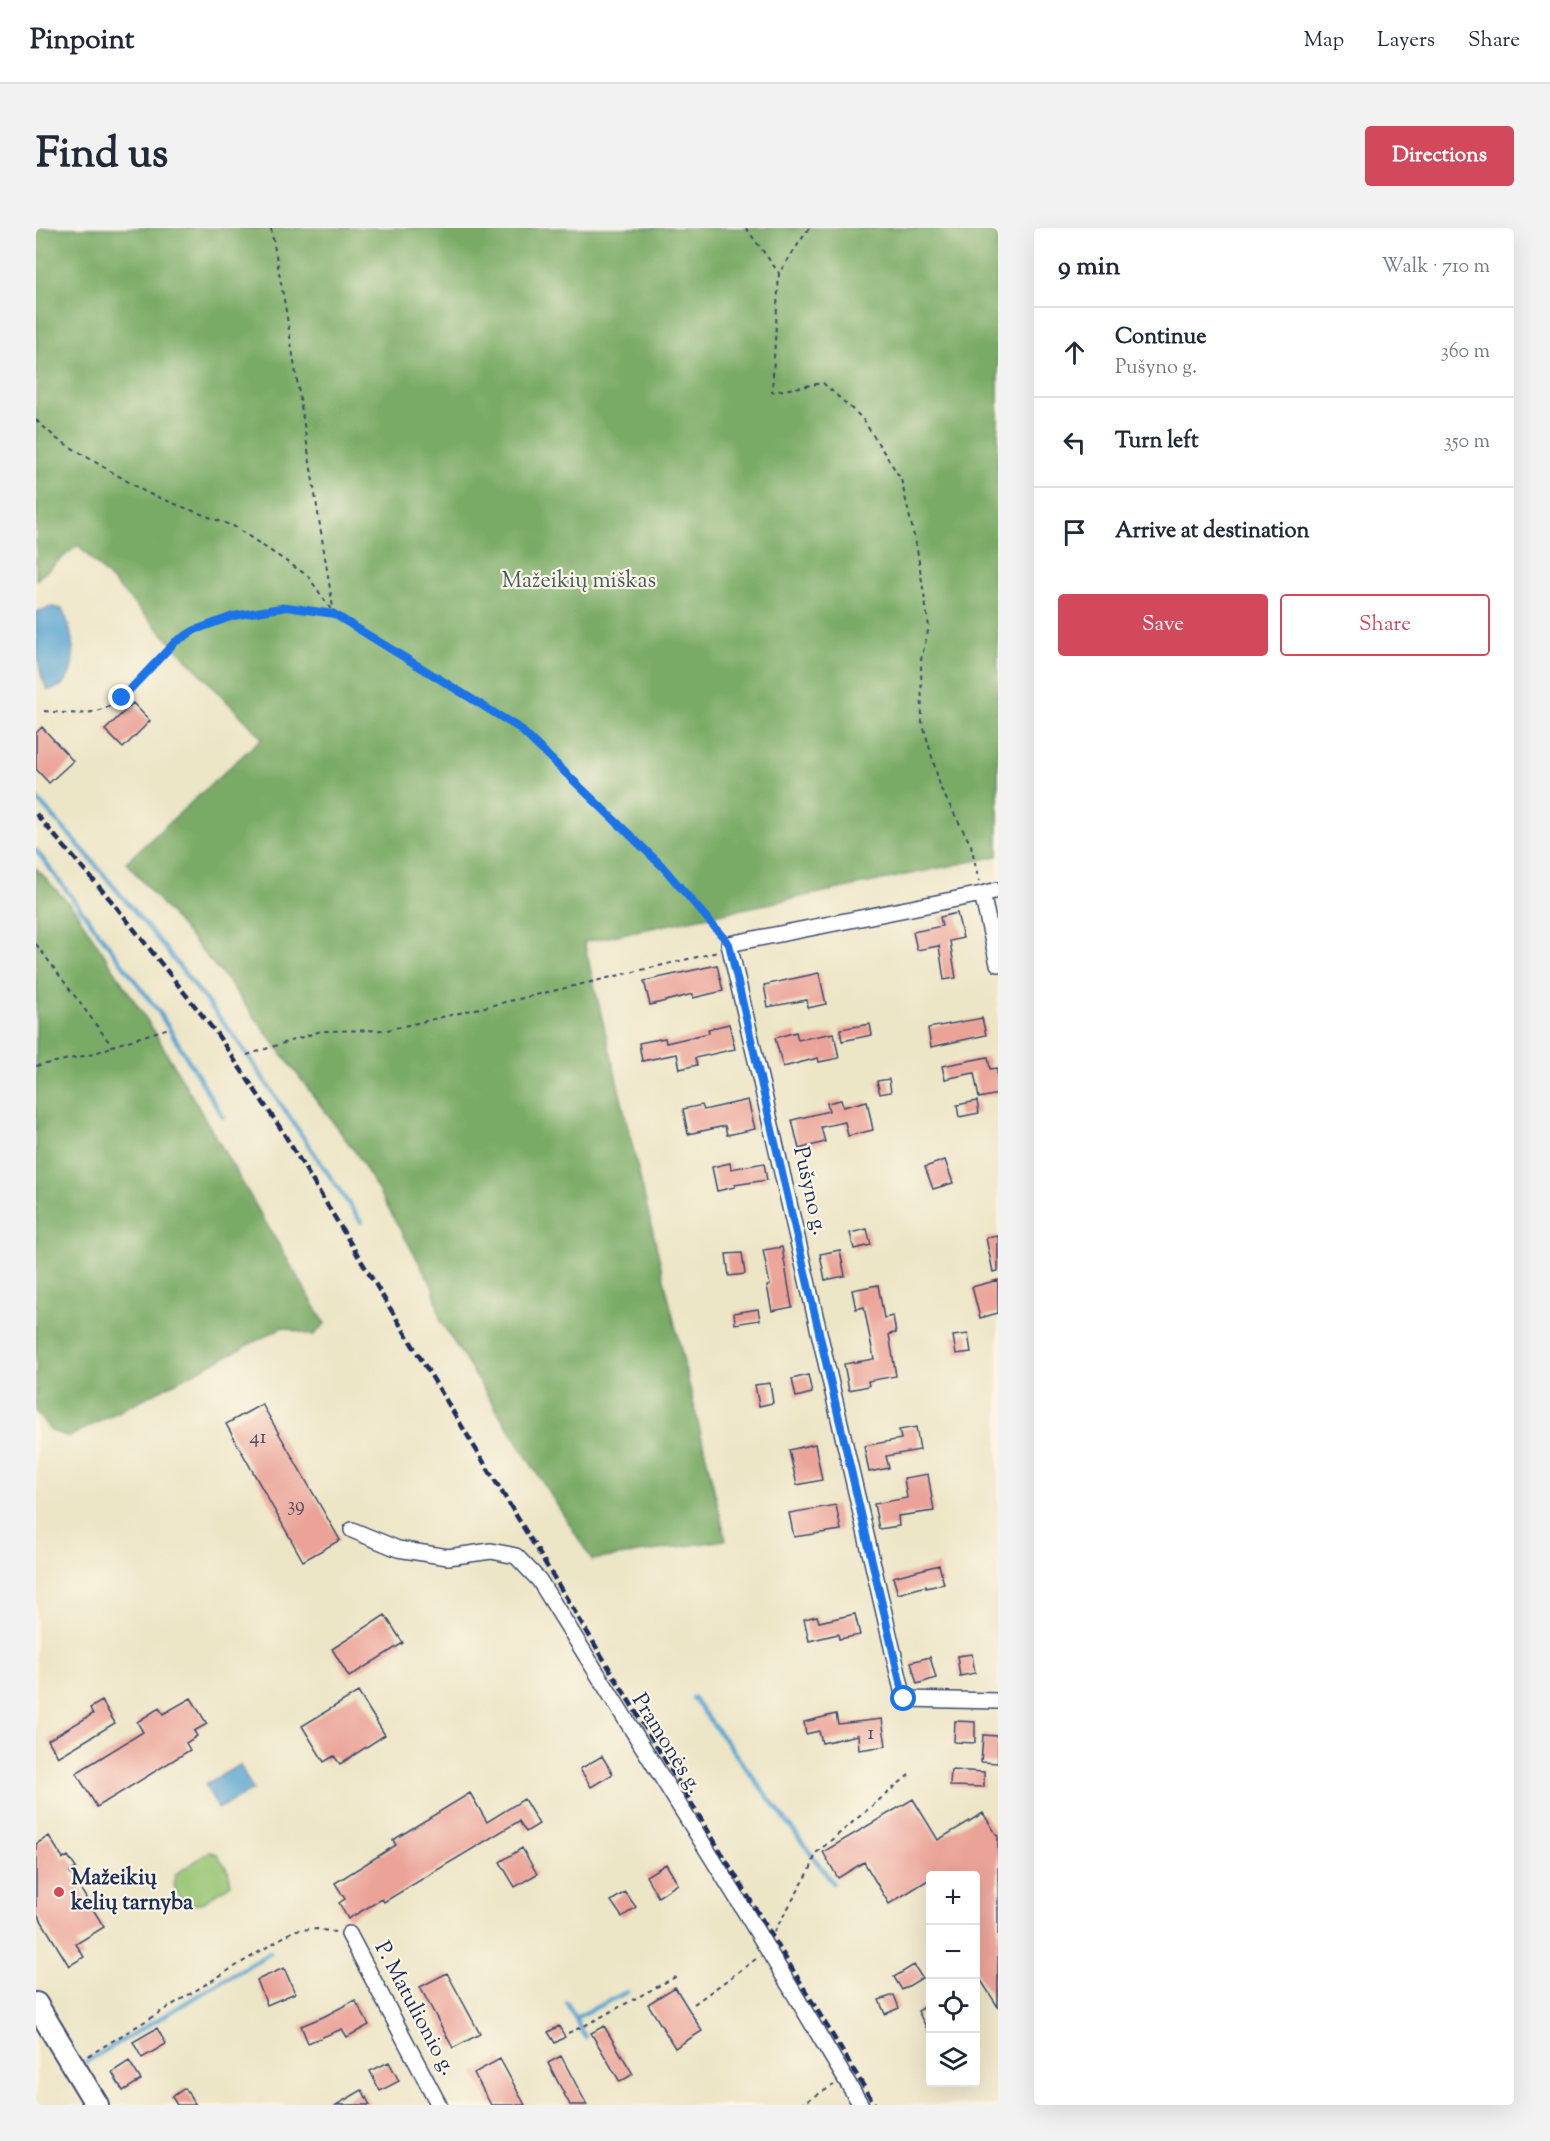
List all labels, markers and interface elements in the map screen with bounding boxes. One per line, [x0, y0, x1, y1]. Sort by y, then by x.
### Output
text: Pinpoint [30, 21, 134, 61]
text: Map [1304, 26, 1344, 56]
text: Layers [1377, 26, 1435, 56]
text: Share [1468, 26, 1520, 56]
text: Find us [36, 126, 168, 186]
button: Directions [1365, 126, 1514, 186]
text: 9 min [1058, 249, 1120, 286]
text: Walk · 710 m [1382, 253, 1490, 282]
text: Continue [1115, 322, 1206, 354]
icon: ahead [1058, 336, 1091, 369]
text: 360 m [1441, 338, 1490, 367]
text: Pušyno g. [1115, 354, 1197, 383]
icon: left [1058, 426, 1091, 459]
text: Turn left [1115, 426, 1198, 458]
text: 350 m [1444, 428, 1490, 457]
icon: arrive [1058, 516, 1091, 549]
text: Arrive at destination [1115, 516, 1310, 548]
park label: Mažeikių miškas [502, 566, 656, 598]
button: Save [1058, 594, 1268, 656]
button: Share [1280, 594, 1490, 656]
route end [108, 684, 134, 710]
street label: Pušyno g. [783, 1143, 835, 1239]
house number: 41 [250, 1424, 267, 1453]
house number: 39 [287, 1492, 305, 1521]
route start [890, 1685, 916, 1711]
street label: Pramonės g. [622, 1688, 710, 1800]
house number: 1 [868, 1720, 875, 1749]
place label: Mažeikių kelių tarnyba [70, 1863, 194, 1920]
map controls [926, 1871, 980, 2087]
button: + [926, 1871, 980, 1925]
marker: Mažeikių kelių tarnyba [52, 1885, 66, 1899]
button: − [926, 1925, 980, 1979]
street label: P. Matulionio g. [365, 1936, 463, 2082]
button: locate [926, 1979, 980, 2033]
button: layers [926, 2033, 980, 2087]

